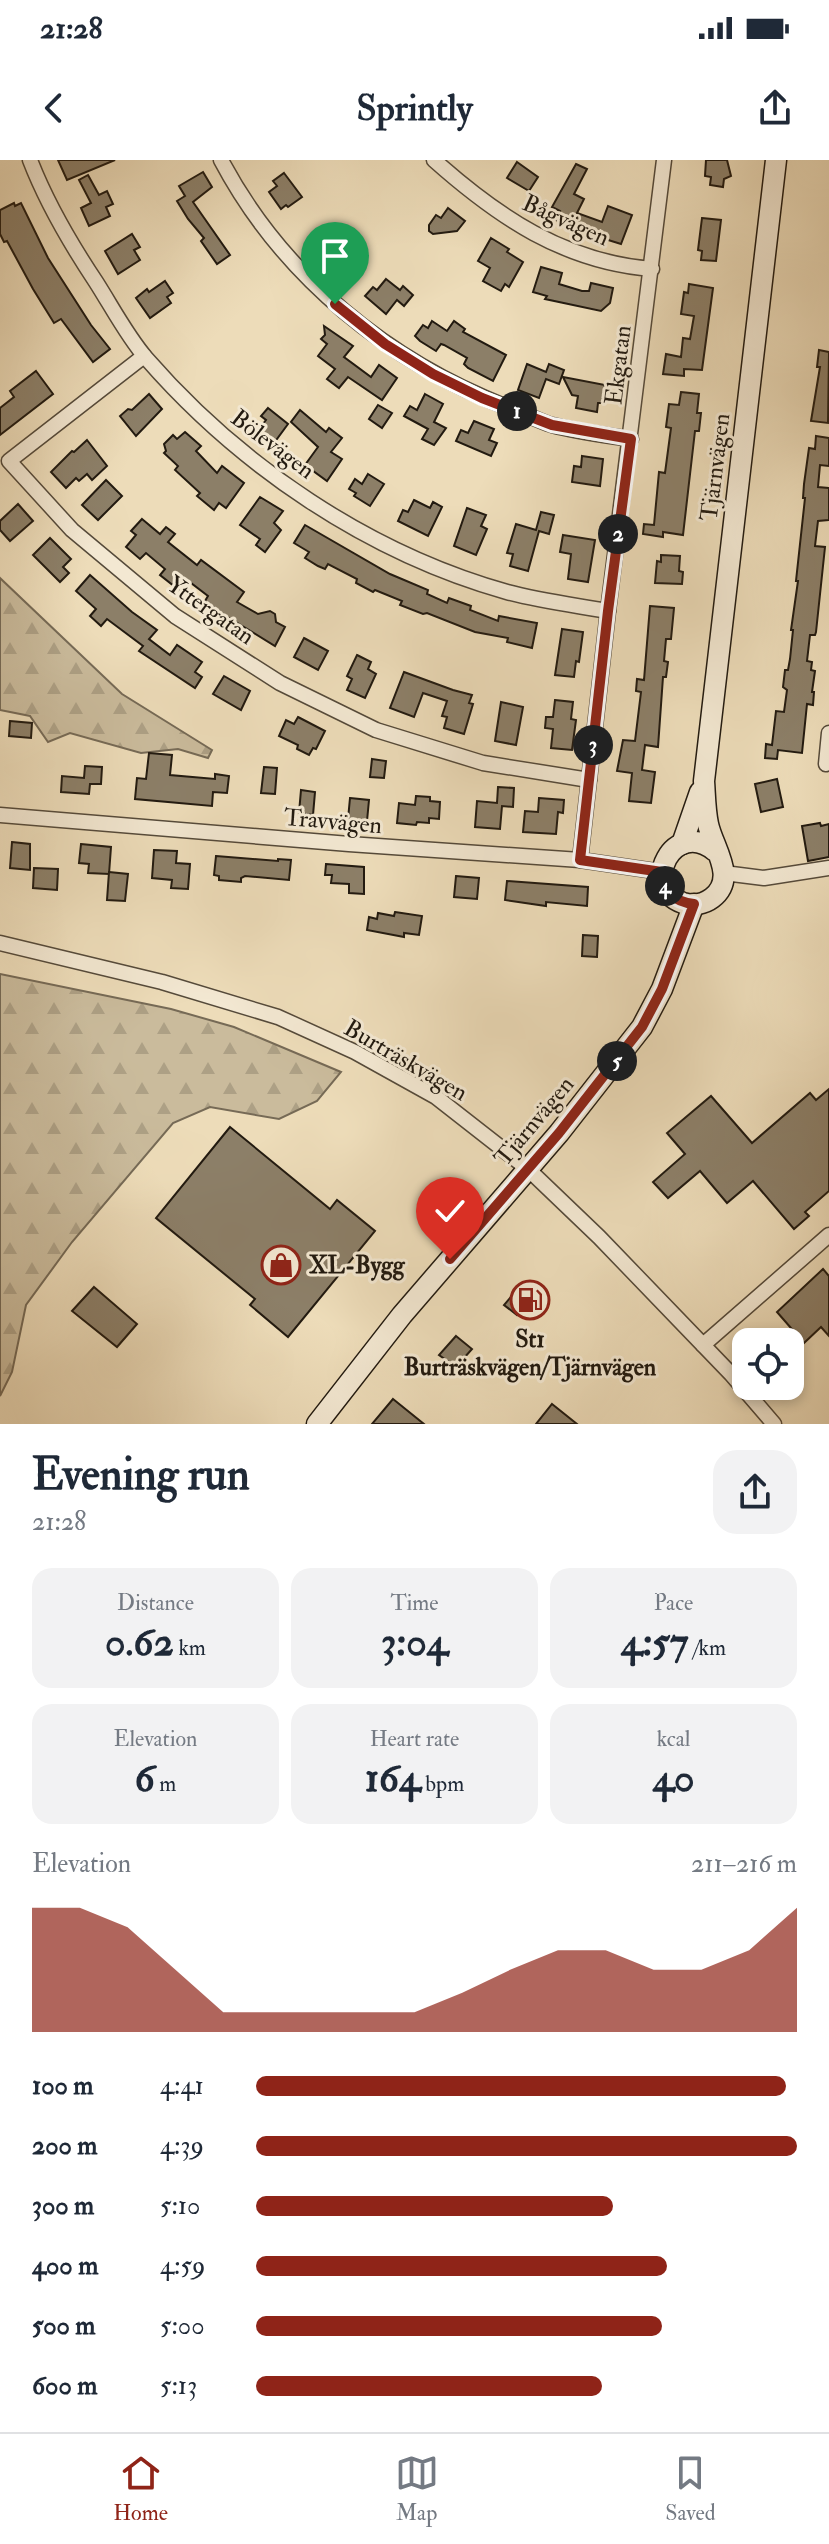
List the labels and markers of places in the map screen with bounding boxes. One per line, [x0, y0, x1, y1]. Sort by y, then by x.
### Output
pin [301, 222, 369, 304]
pin: 1 [497, 391, 537, 431]
pin: 2 [598, 514, 638, 554]
pin: 3 [573, 725, 613, 765]
pin: 4 [645, 866, 685, 906]
pin: 5 [597, 1041, 637, 1081]
pin [416, 1177, 484, 1259]
shop icon: XL-Bygg [260, 1244, 302, 1286]
place label: XL-Bygg [309, 1250, 406, 1281]
fuel station icon: St1 Burträskvägen/Tjärnvägen [509, 1279, 551, 1321]
place label: St1 Burträskvägen/Tjärnvägen [404, 1324, 657, 1383]

